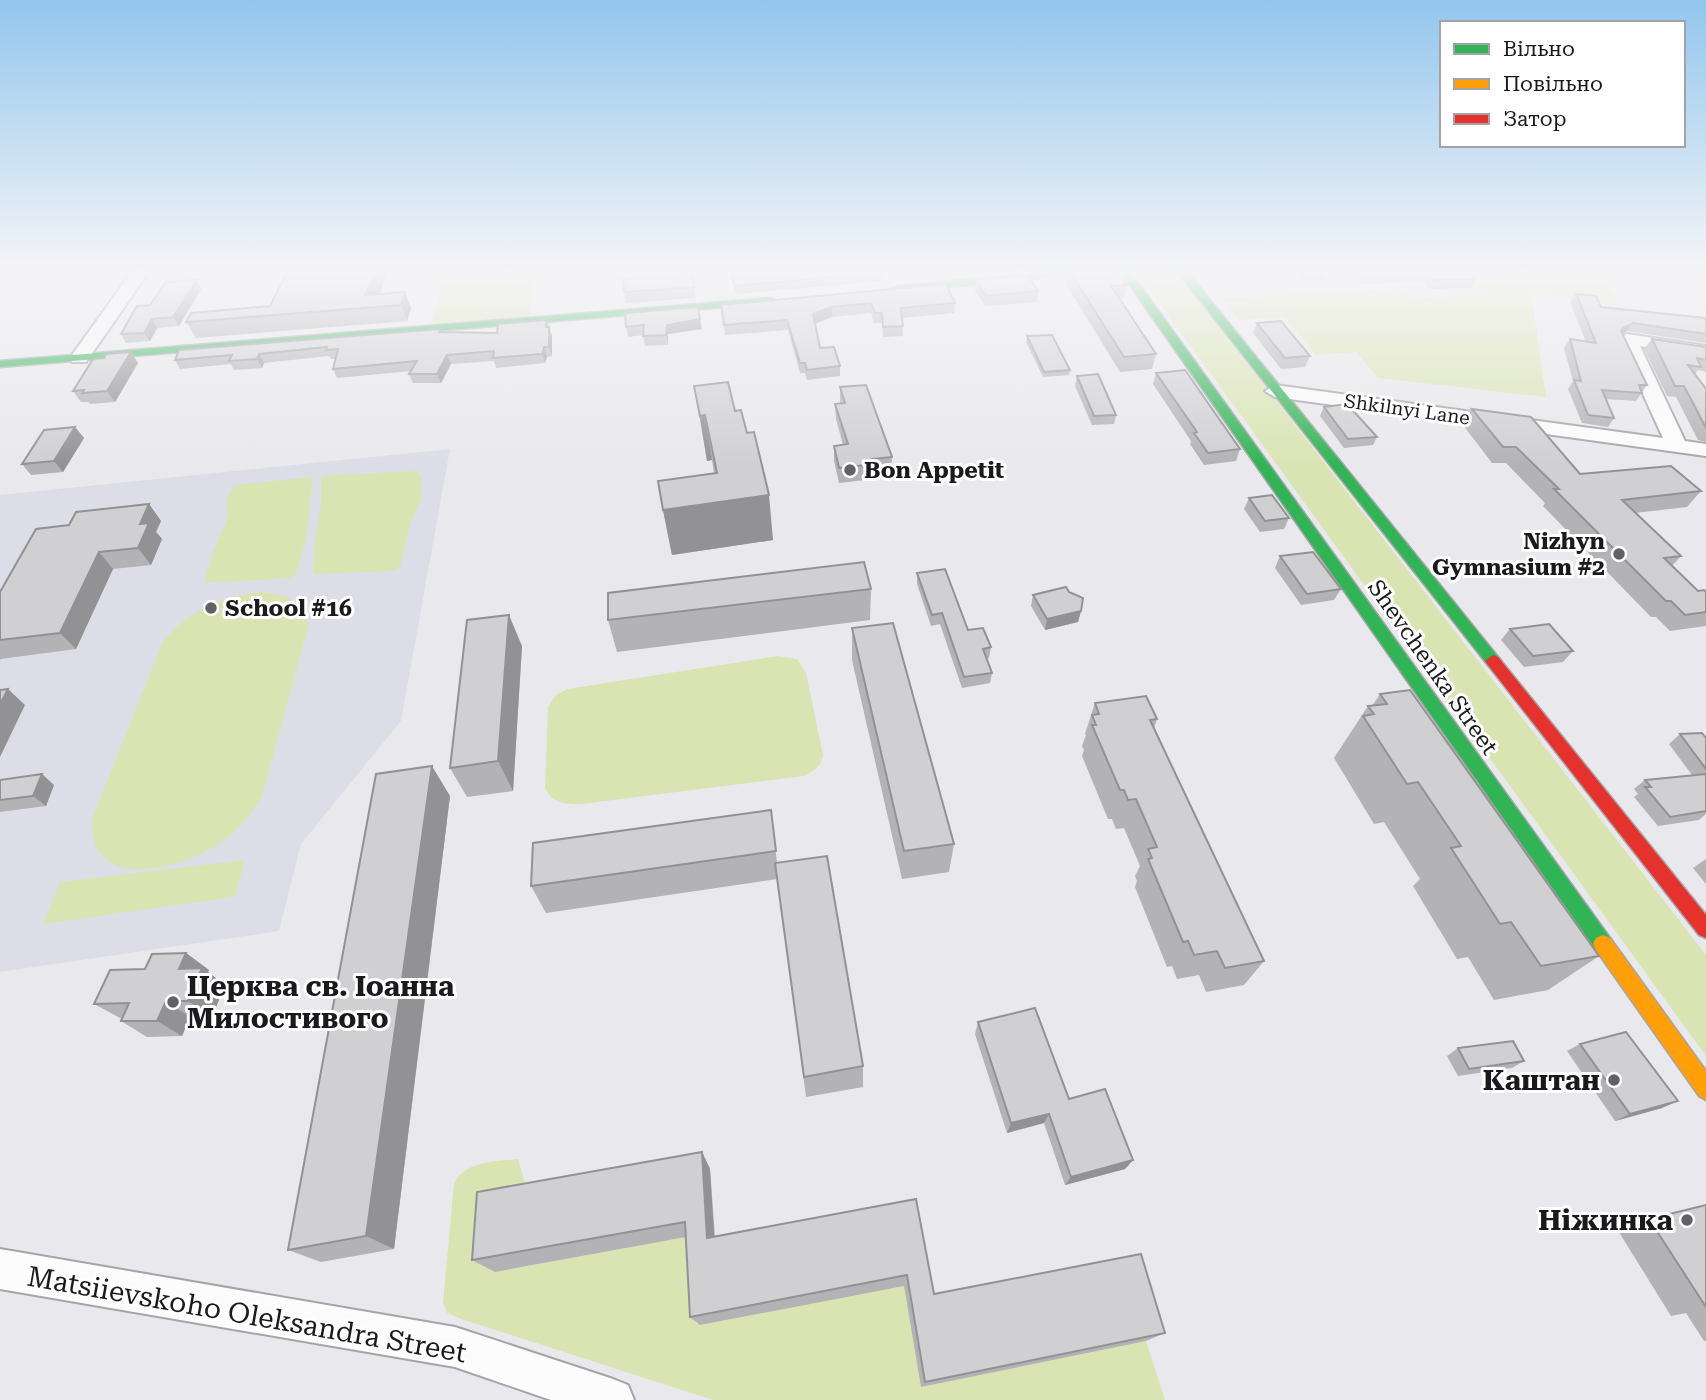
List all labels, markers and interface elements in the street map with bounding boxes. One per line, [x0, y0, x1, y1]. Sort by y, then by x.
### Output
legend [1440, 21, 1685, 147]
text: Вільно [1503, 37, 1575, 61]
text: Повільно [1503, 72, 1603, 96]
text: Затор [1503, 107, 1566, 131]
street label: Shkilnyi Lane [1342, 389, 1471, 430]
place label: Bon Appetit [864, 457, 1004, 484]
marker: Bon Appetit [842, 462, 858, 478]
place label: Nizhyn Gymnasium #2 [1432, 528, 1606, 581]
marker: Nizhyn Gymnasium #2 [1611, 546, 1627, 562]
street label: Shevchenka Street [1362, 575, 1503, 760]
place label: School #16 [225, 595, 352, 622]
marker: School #16 [203, 600, 219, 616]
place label: Церква св. Іоанна Милостивого [187, 970, 455, 1035]
marker: Церква св. Іоанна Милостивого [165, 994, 181, 1010]
place label: Каштан [1483, 1064, 1600, 1097]
marker: Каштан [1606, 1072, 1622, 1088]
place label: Ніжинка [1538, 1204, 1674, 1237]
marker: Ніжинка [1679, 1212, 1695, 1228]
street label: Matsiievskoho Oleksandra Street [25, 1260, 469, 1369]

